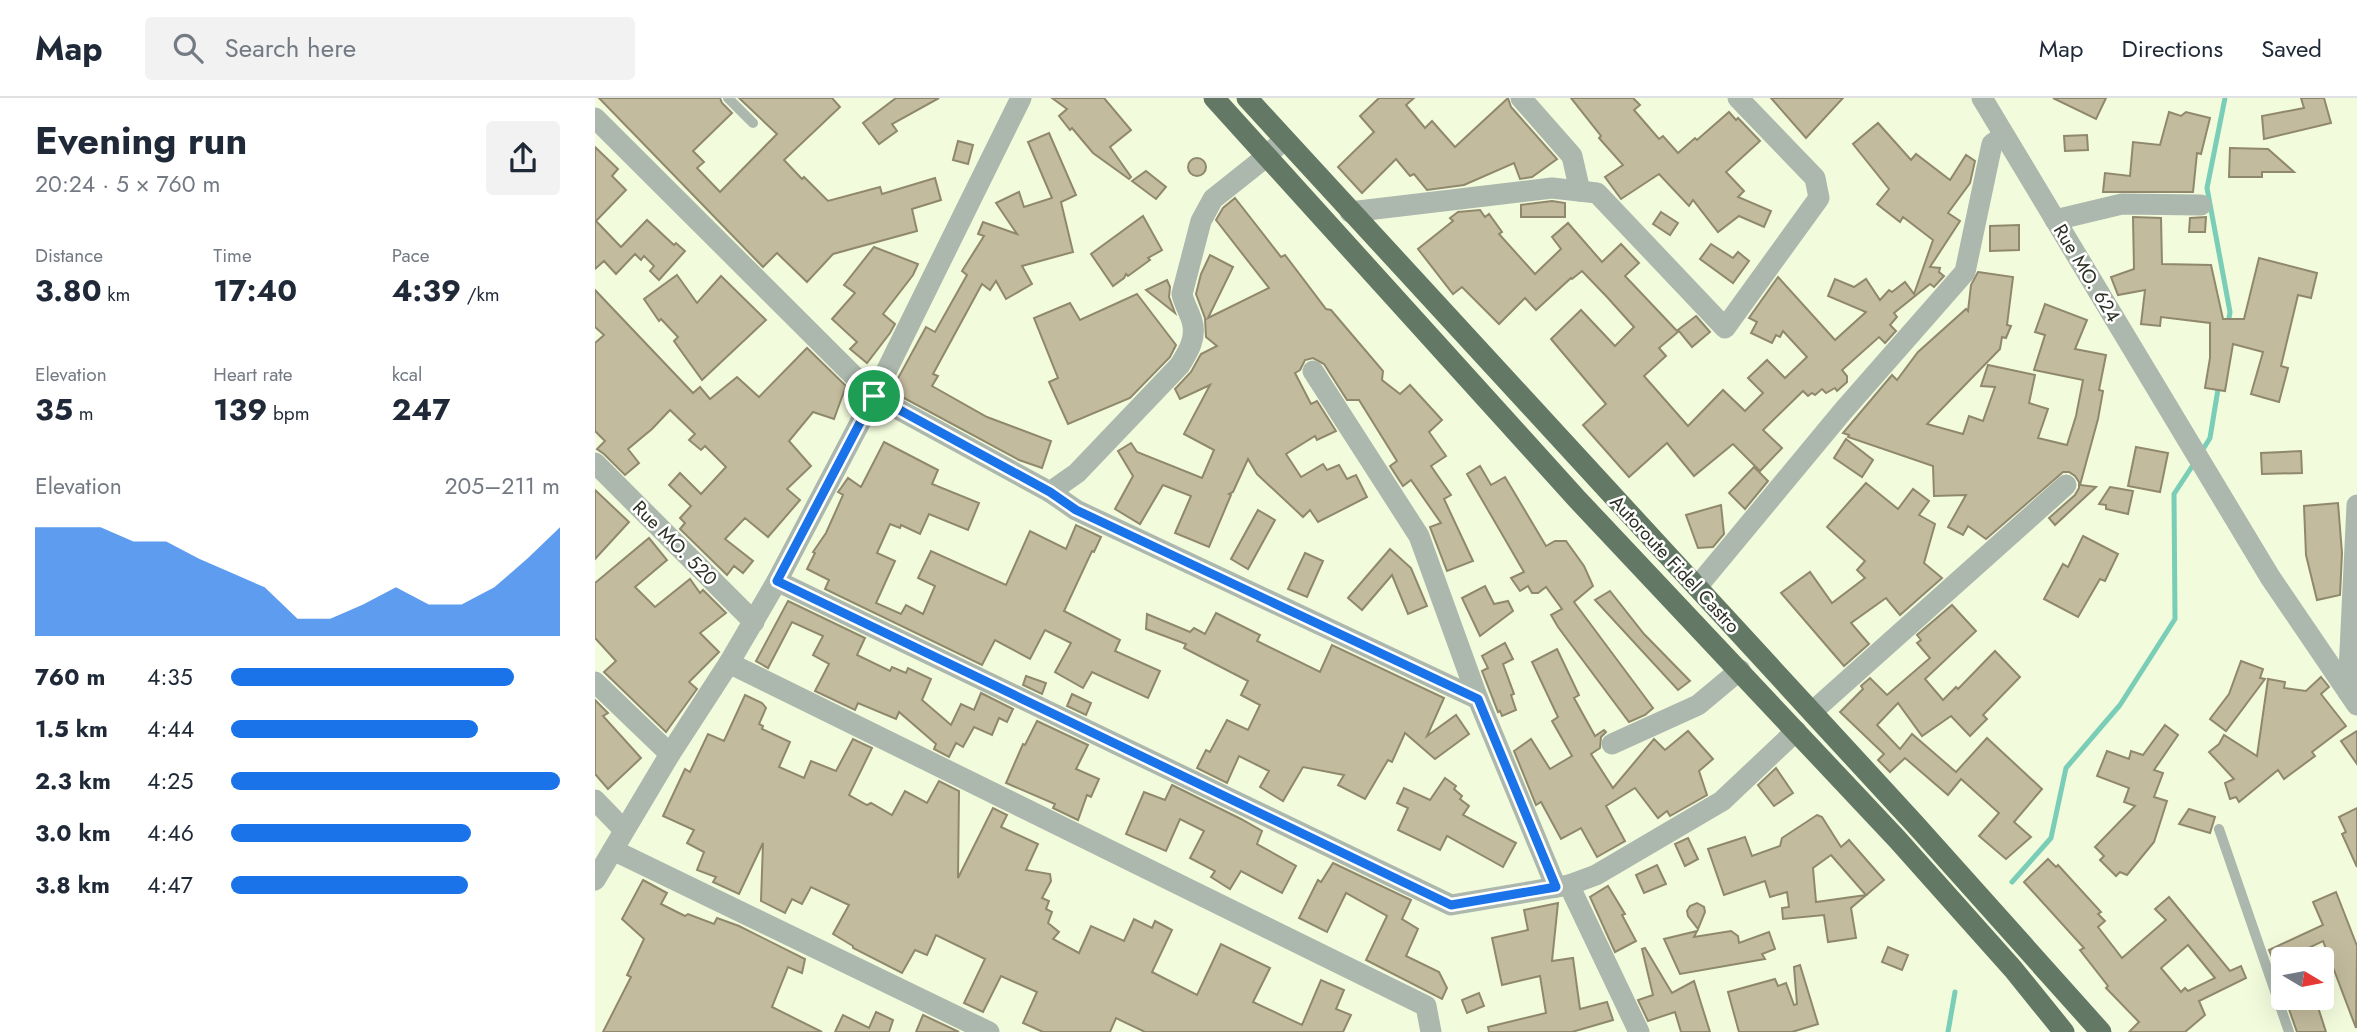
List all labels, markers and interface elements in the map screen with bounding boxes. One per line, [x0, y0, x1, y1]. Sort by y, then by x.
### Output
search box [145, 17, 635, 80]
text: Map [35, 25, 103, 72]
icon: search [169, 29, 207, 67]
text: Search here [225, 29, 356, 67]
text: Map [2039, 31, 2084, 66]
text: Directions [2122, 31, 2223, 66]
text: Saved [2261, 31, 2322, 66]
text: Evening run [35, 113, 247, 168]
button: share [486, 121, 560, 195]
text: 20:24 · 5 × 760 m [35, 167, 220, 201]
street label: Rue MO. 624 [2047, 219, 2127, 327]
text: Distance [35, 242, 103, 269]
text: Time [213, 242, 252, 269]
text: Pace [392, 242, 430, 269]
text: 3.80 [35, 269, 102, 312]
text: 17:40 [213, 269, 297, 312]
text: 4:39 [392, 269, 461, 312]
text: km [102, 281, 130, 308]
text: /km [461, 281, 500, 308]
text: Elevation [35, 361, 107, 388]
text: Heart rate [213, 361, 293, 388]
text: kcal [392, 361, 422, 388]
pin [844, 366, 904, 426]
icon: arrive [855, 377, 893, 415]
text: 35 [35, 388, 73, 431]
text: 139 [213, 388, 267, 431]
text: 247 [392, 388, 450, 431]
text: m [73, 400, 94, 427]
text: bpm [267, 400, 310, 427]
text: Elevation [35, 469, 122, 503]
text: 205–211 m [444, 469, 560, 503]
street label: Autoroute Fidel Castro [1604, 489, 1746, 639]
street label: Rue MO. 520 [626, 494, 724, 592]
text: 760 m [35, 660, 105, 694]
text: 4:35 [147, 660, 193, 694]
text: 1.5 km [35, 712, 108, 746]
text: 4:44 [147, 712, 194, 746]
text: 2.3 km [35, 764, 111, 798]
text: 4:25 [147, 764, 193, 798]
text: 3.0 km [35, 816, 111, 850]
text: 4:46 [147, 816, 194, 850]
text: 3.8 km [35, 868, 110, 902]
text: 4:47 [147, 868, 193, 902]
north arrow [2271, 947, 2335, 1010]
map controls [2271, 947, 2334, 1010]

